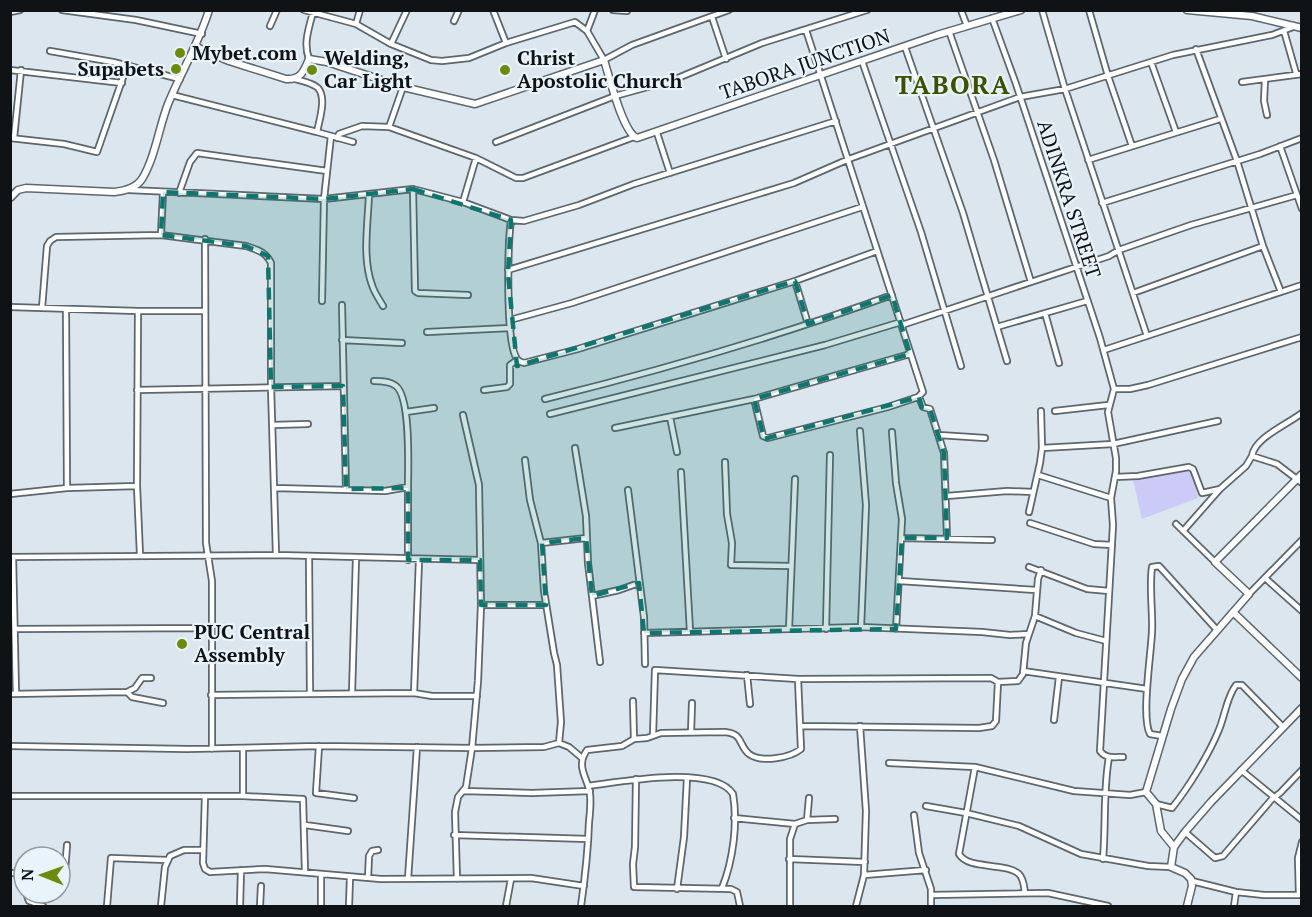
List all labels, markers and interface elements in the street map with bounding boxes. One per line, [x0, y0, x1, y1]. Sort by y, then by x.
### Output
street label: TABORA JUNCTION [716, 22, 894, 105]
place label: Mybet.com [192, 39, 298, 66]
place label: Welding, Car Light [324, 44, 413, 94]
place label: Christ Apostolic Church [517, 44, 682, 94]
marker: Mybet.com [173, 46, 187, 60]
place label: Supabets [78, 55, 164, 82]
marker: Supabets [169, 62, 183, 76]
marker: Welding, Car Light [305, 63, 319, 77]
marker: Christ Apostolic Church [498, 63, 512, 77]
district label: TABORA [895, 67, 1011, 101]
street label: ADINKRA STREET [1031, 116, 1108, 281]
place label: PUC Central Assembly [194, 618, 311, 668]
marker: PUC Central Assembly [175, 637, 189, 651]
north arrow [12, 845, 72, 905]
text: N [16, 868, 38, 881]

